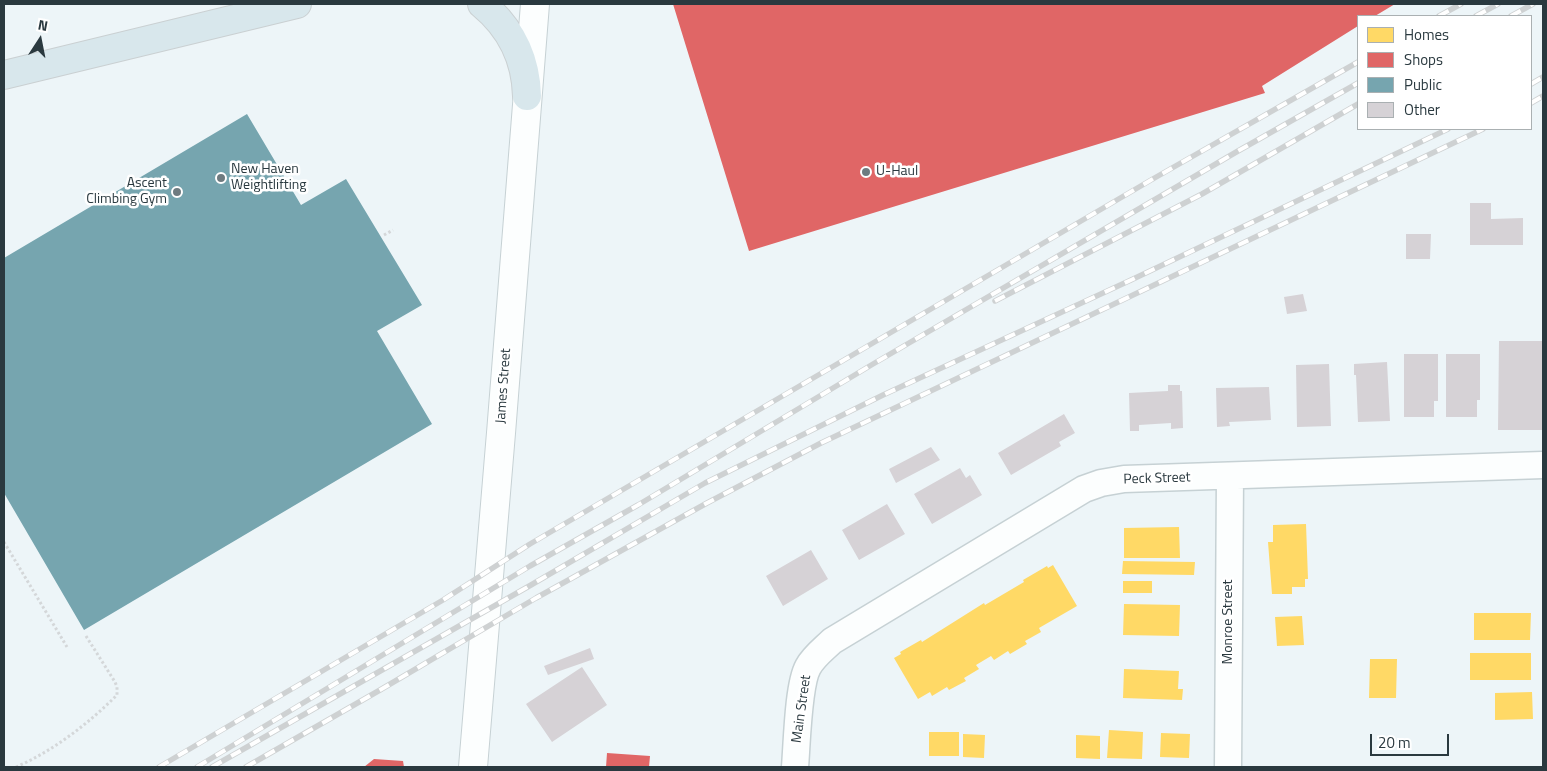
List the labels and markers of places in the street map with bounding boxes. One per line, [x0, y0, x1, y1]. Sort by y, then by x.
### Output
place label: New Haven Weightlifting [231, 162, 306, 194]
place label: U-Haul [876, 164, 918, 180]
marker: U-Haul [860, 166, 872, 178]
marker: New Haven Weightlifting [215, 172, 227, 184]
place label: Ascent Climbing Gym [86, 176, 167, 208]
marker: Ascent Climbing Gym [171, 186, 183, 198]

